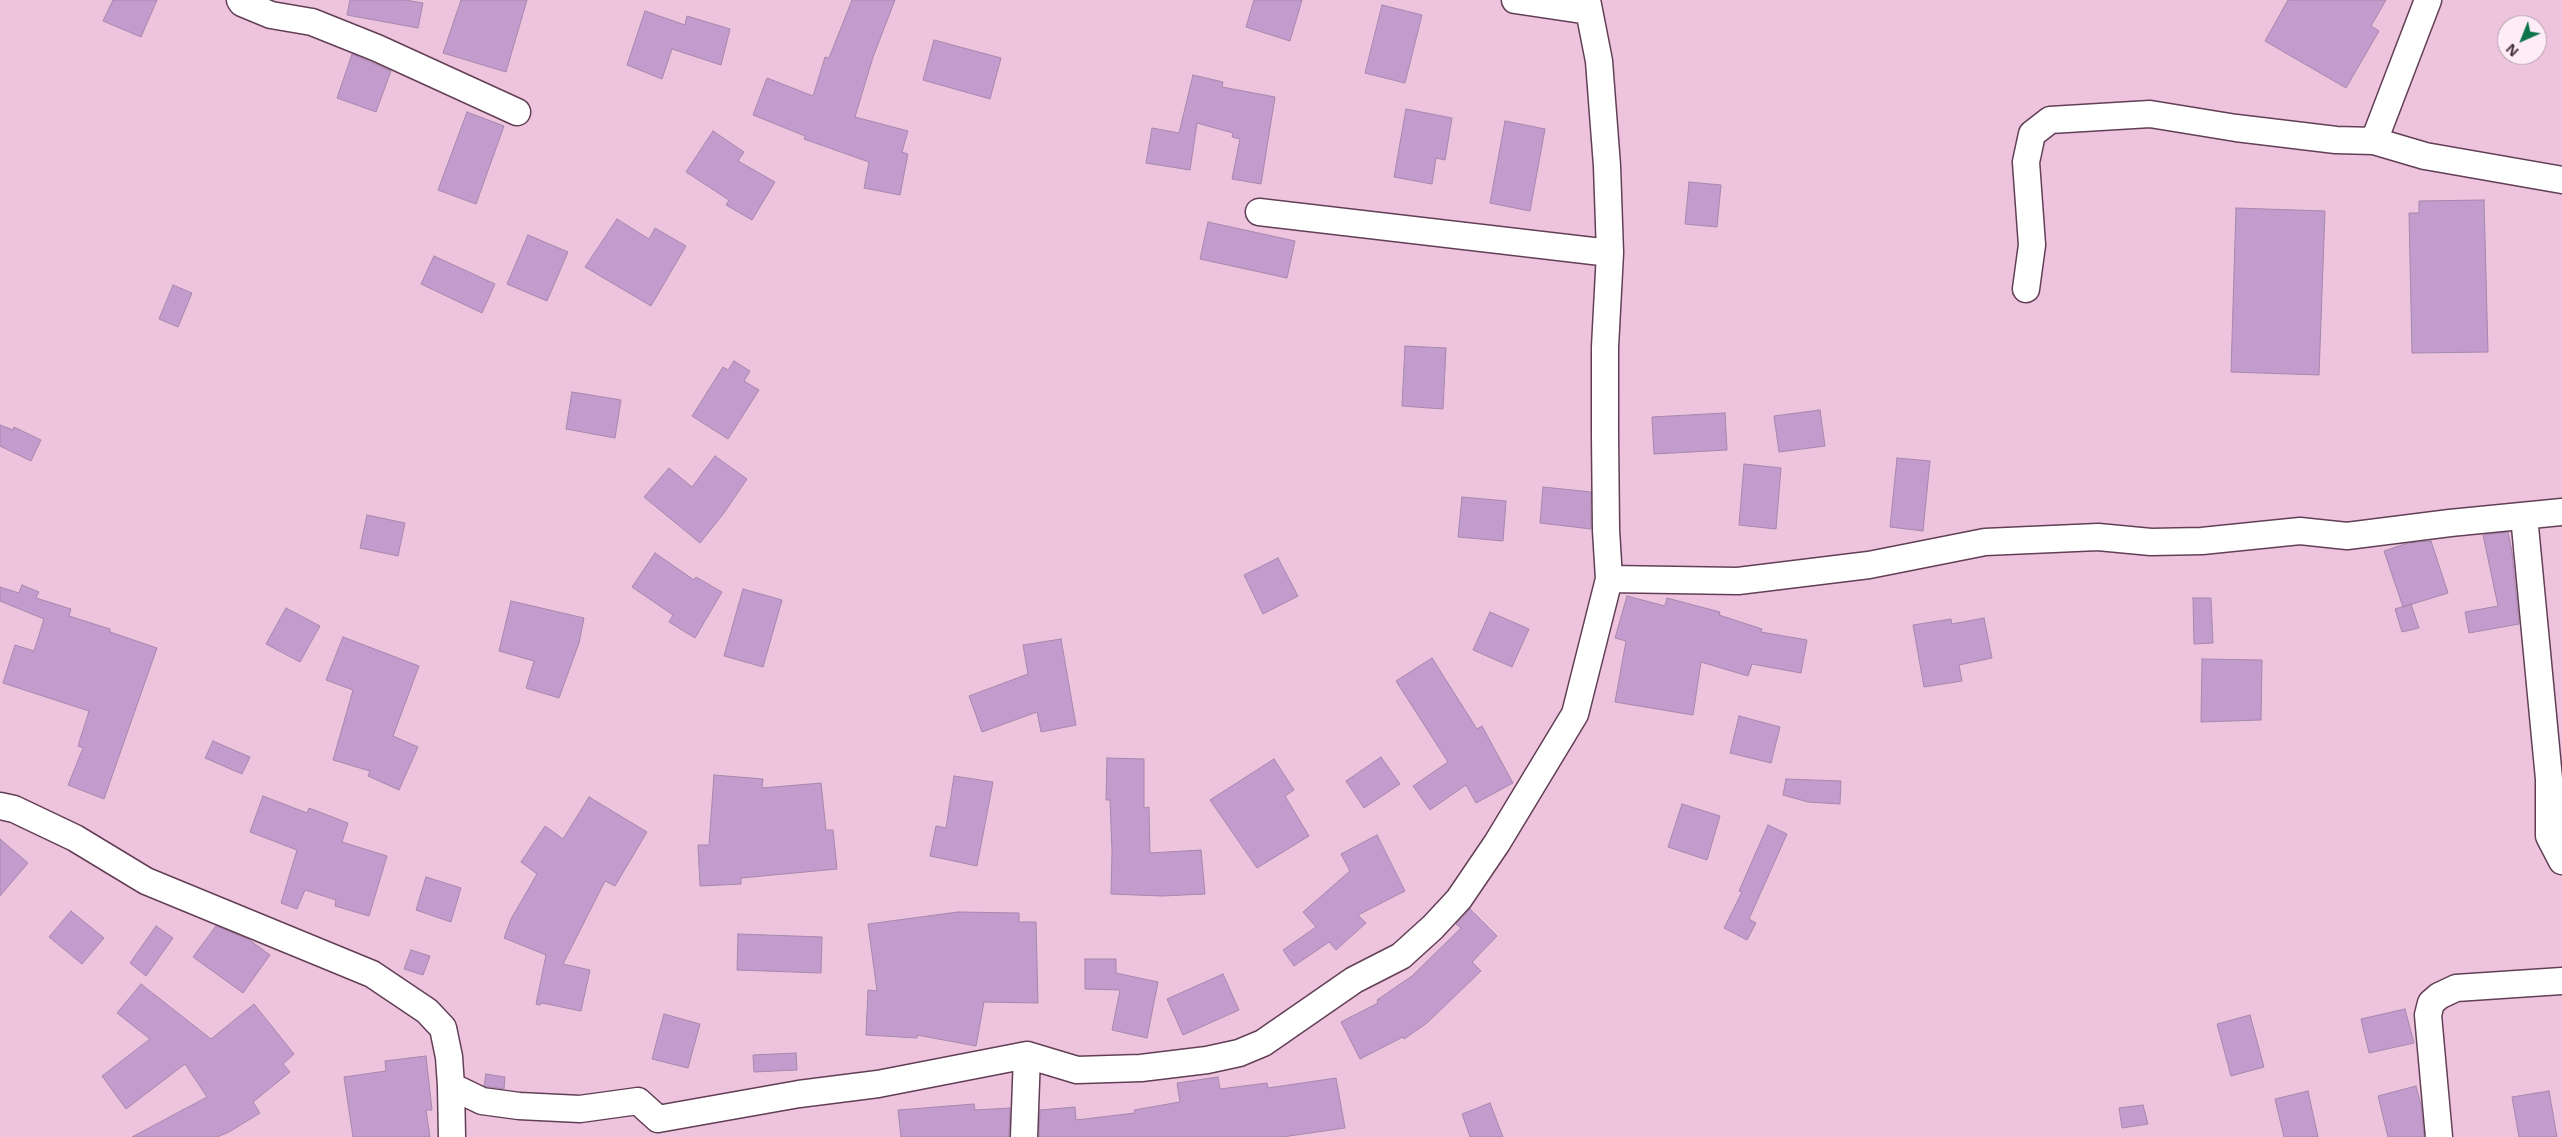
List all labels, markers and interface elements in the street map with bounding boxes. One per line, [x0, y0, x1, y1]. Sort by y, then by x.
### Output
north arrow [2497, 15, 2547, 65]
text: N [2501, 40, 2523, 61]

